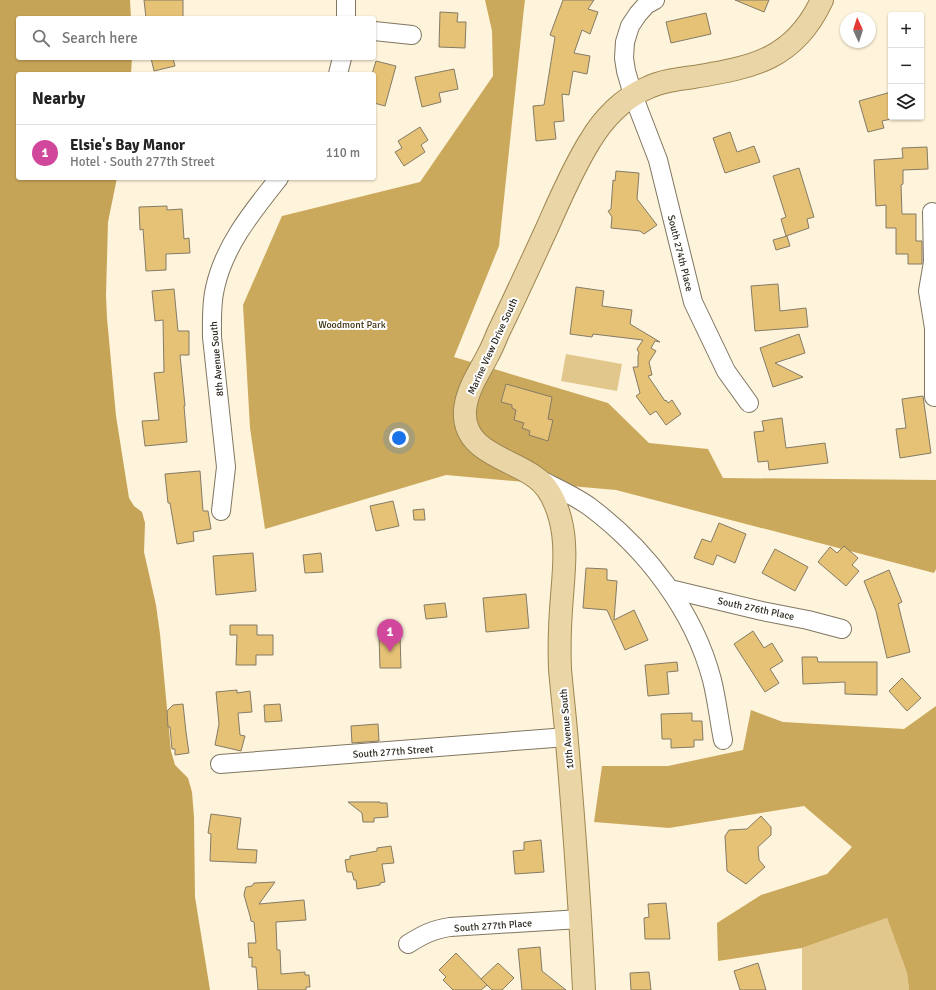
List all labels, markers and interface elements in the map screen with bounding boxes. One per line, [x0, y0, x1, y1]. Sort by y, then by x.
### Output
north arrow [840, 12, 876, 48]
map controls [888, 12, 924, 120]
button: + [888, 12, 924, 48]
search box [16, 16, 376, 60]
icon: search [30, 27, 52, 49]
text: Search here [62, 29, 138, 47]
button: − [888, 48, 924, 84]
button: layers [888, 84, 924, 120]
text: Nearby [32, 88, 85, 109]
text: Elsie's Bay Manor [70, 136, 185, 154]
text: 1 [41, 145, 49, 161]
text: 110 m [326, 145, 360, 161]
text: Hotel · South 277th Street [70, 154, 215, 170]
street label: South 274th Place [665, 214, 695, 293]
street label: Marine View Drive South [465, 296, 521, 396]
park label: Woodmont Park [318, 319, 386, 331]
street label: 8th Avenue South [208, 321, 226, 397]
your location [389, 428, 409, 448]
street label: South 276th Place [716, 595, 795, 623]
pin: 1 [377, 619, 403, 652]
street label: 10th Avenue South [558, 688, 576, 770]
street label: South 277th Street [352, 743, 434, 761]
street label: South 277th Place [454, 917, 532, 935]

